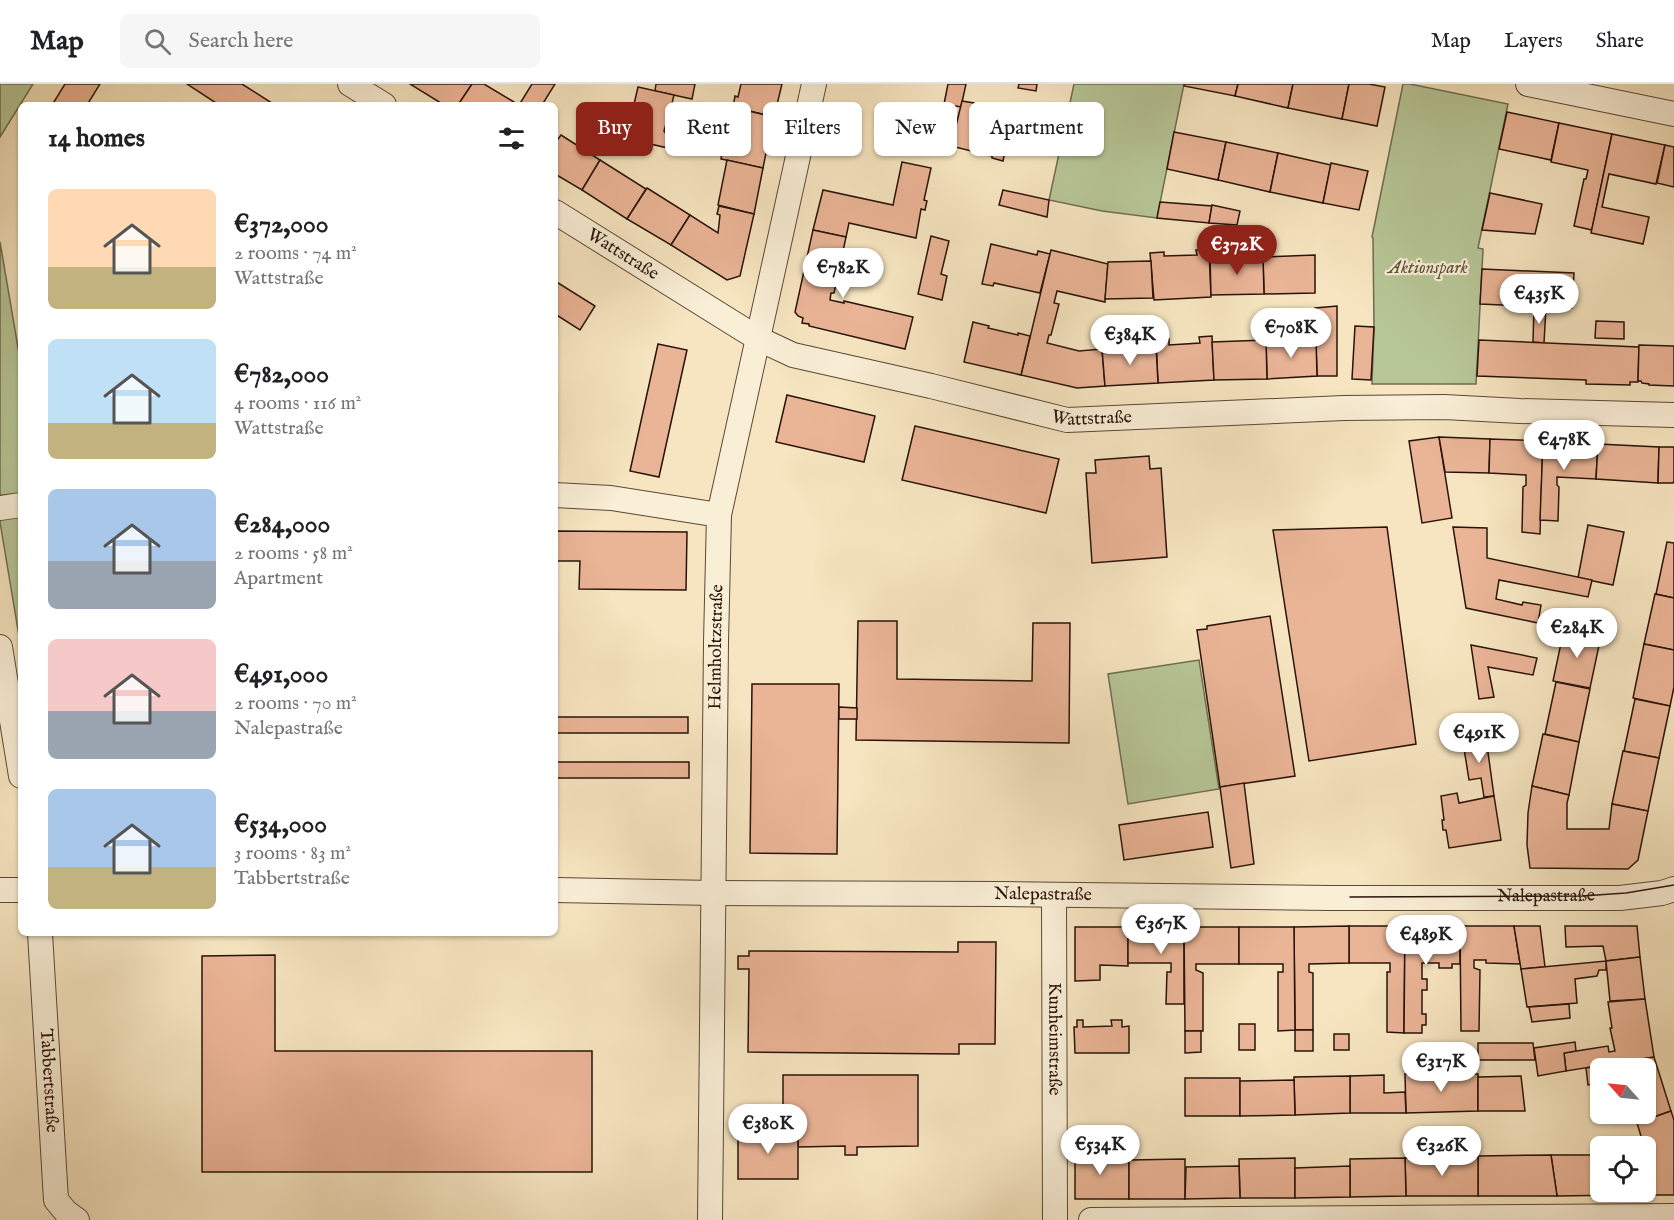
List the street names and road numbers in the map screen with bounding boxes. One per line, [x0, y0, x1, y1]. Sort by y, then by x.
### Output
street label: Wattstraße [583, 223, 663, 285]
street label: Wattstraße [1049, 405, 1132, 432]
street label: Helmholtzstraße [704, 584, 729, 710]
street label: Nalepastraße [994, 882, 1092, 907]
street label: Nalepastraße [1497, 884, 1596, 908]
street label: Kunheimstraße [1043, 983, 1066, 1095]
street label: Tabbertstraße [34, 1028, 63, 1133]

